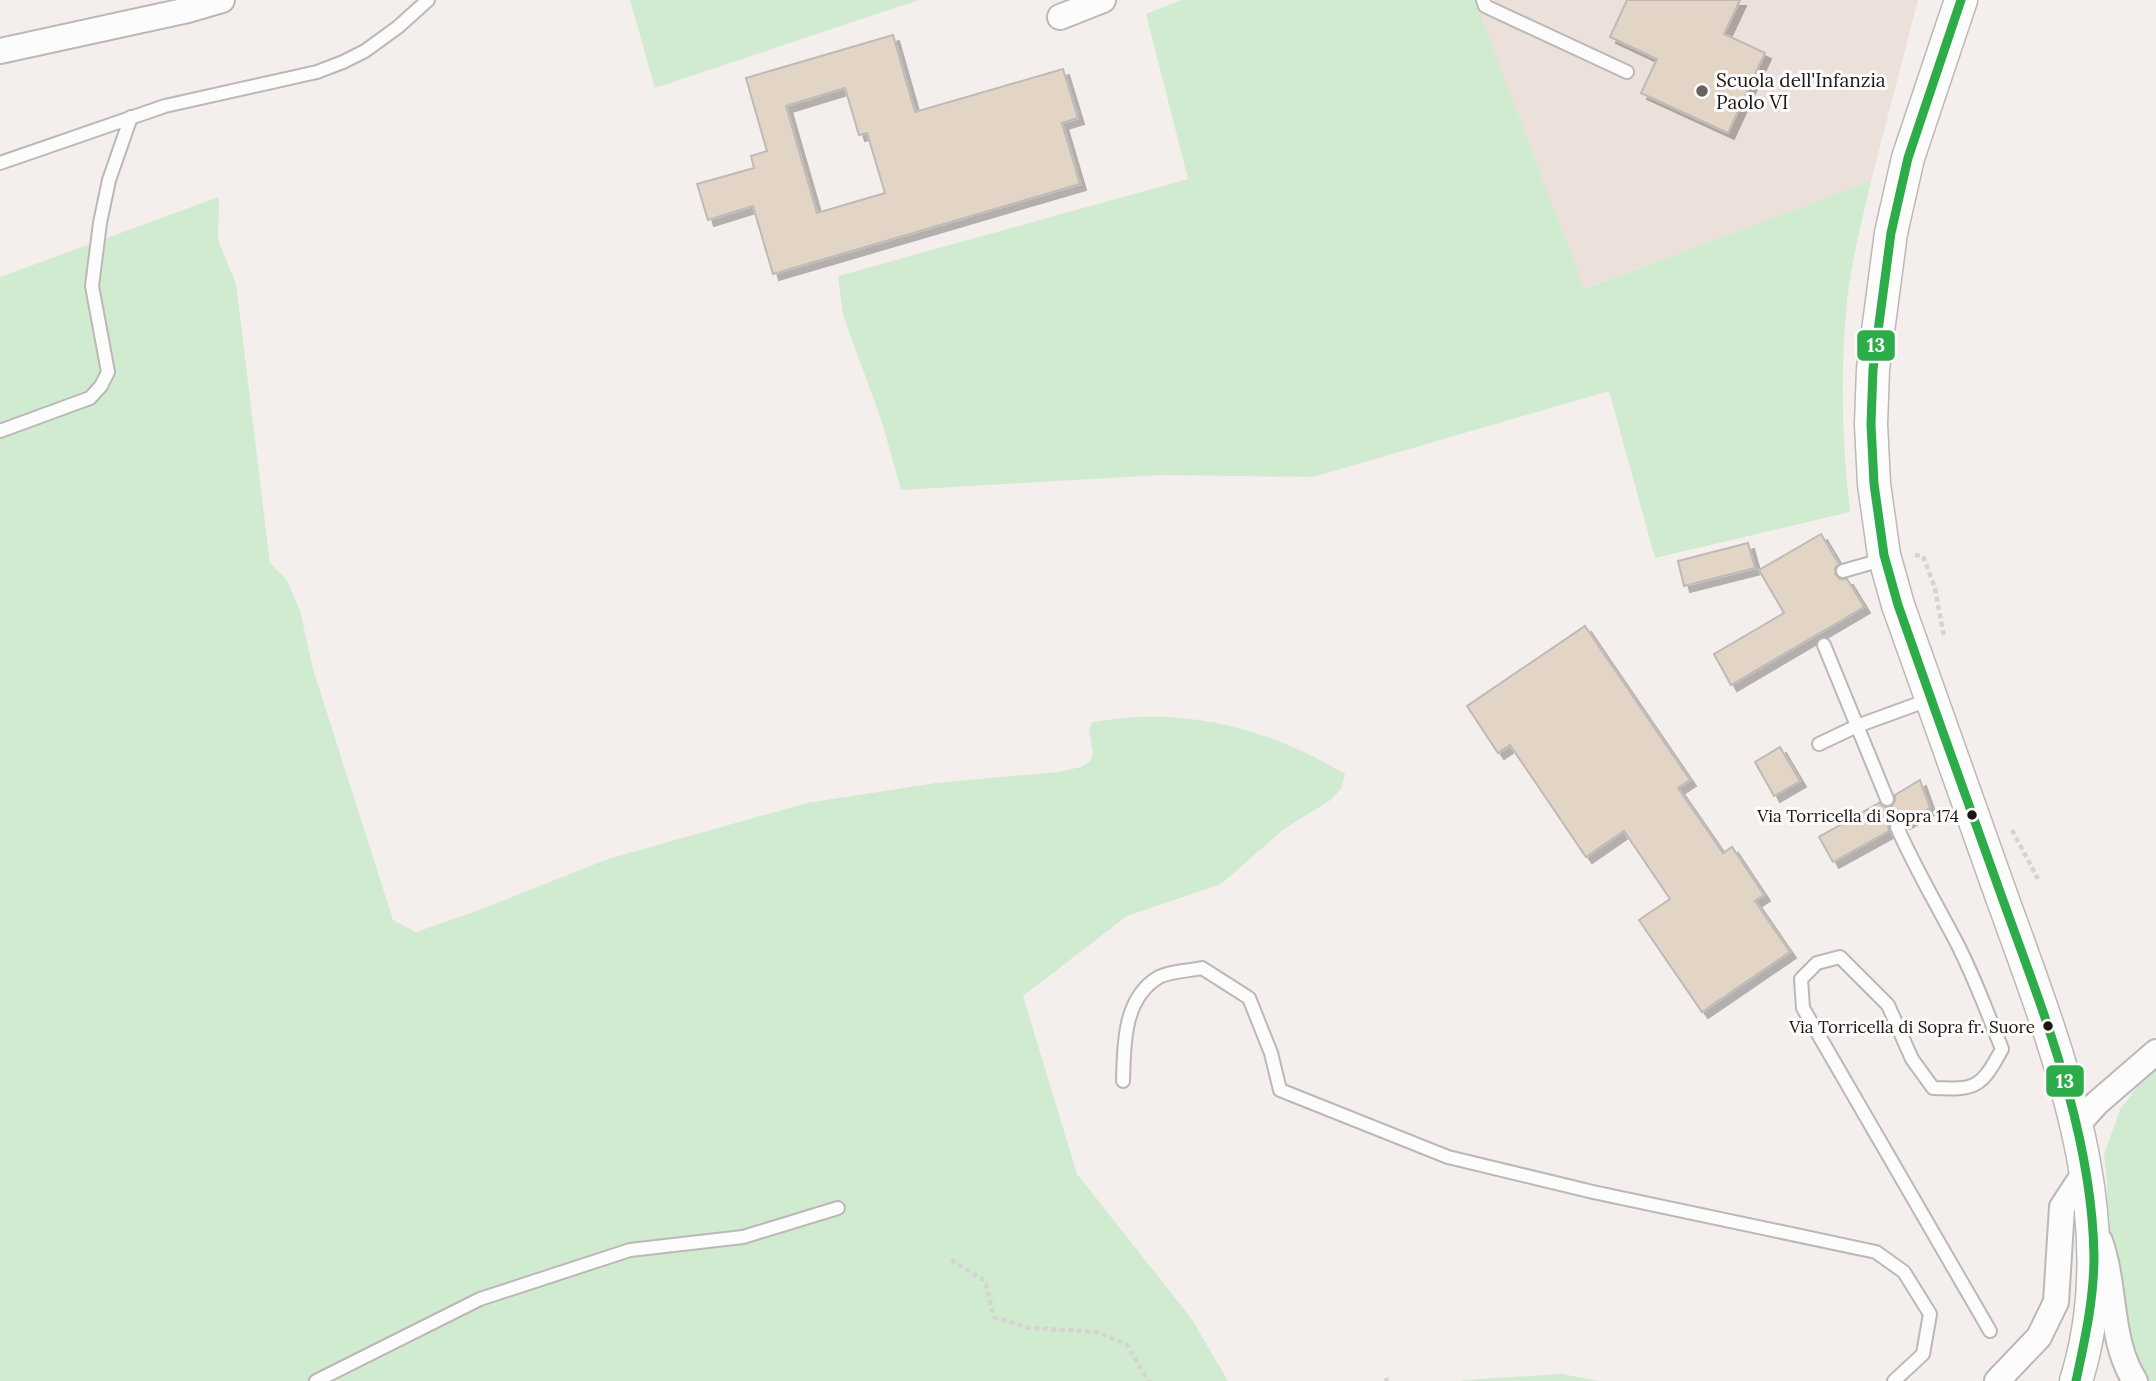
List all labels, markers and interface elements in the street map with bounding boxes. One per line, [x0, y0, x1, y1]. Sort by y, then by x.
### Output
place label: Scuola dell'Infanzia Paolo VI [1716, 68, 1886, 114]
marker: Scuola dell'Infanzia Paolo VI [1694, 83, 1710, 99]
line badge: 13 [1856, 329, 1896, 362]
text: 13 [1867, 333, 1885, 357]
place label: Via Torricella di Sopra 174 [1756, 805, 1959, 827]
marker: Via Torricella di Sopra 174 [1965, 808, 1979, 822]
place label: Via Torricella di Sopra fr. Suore [1788, 1016, 2035, 1038]
marker: Via Torricella di Sopra fr. Suore [2041, 1019, 2055, 1033]
line badge: 13 [2045, 1064, 2085, 1098]
text: 13 [2056, 1069, 2074, 1093]

